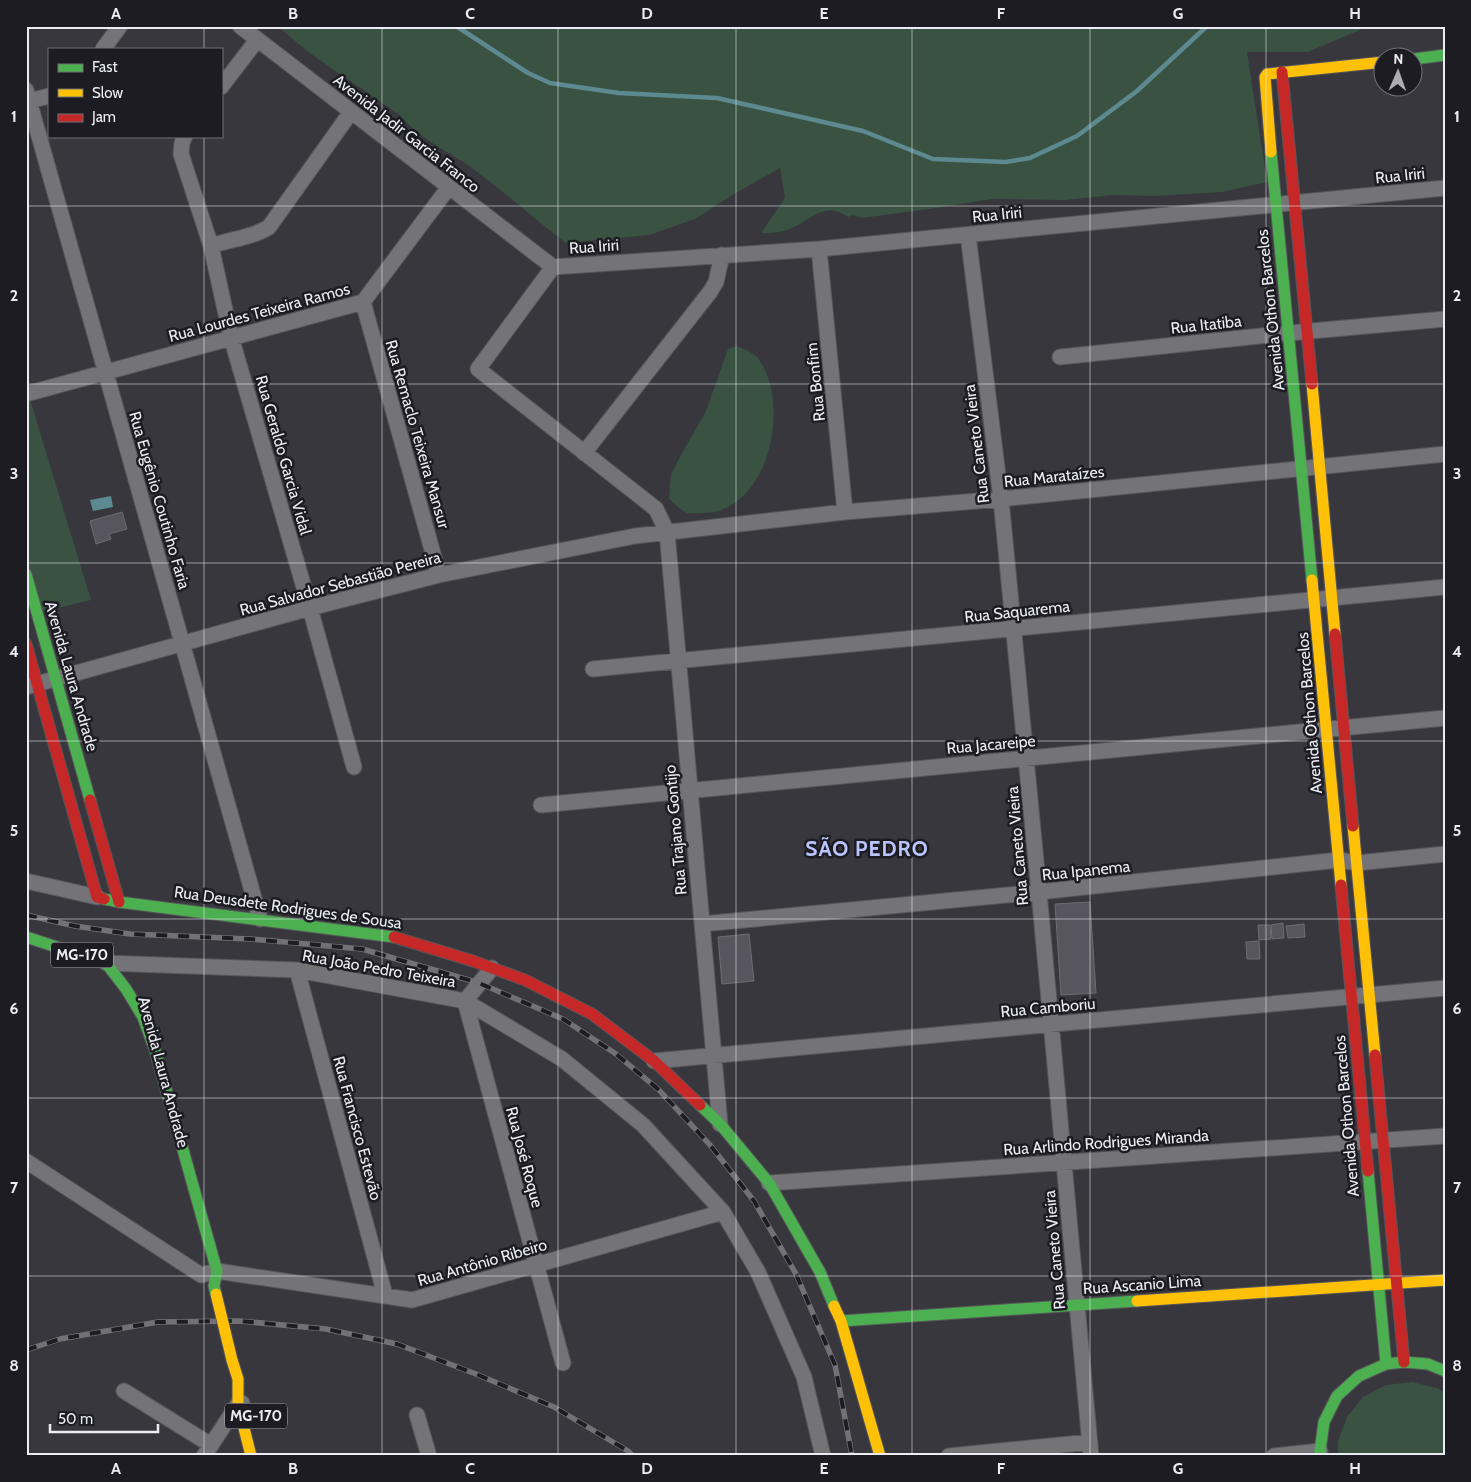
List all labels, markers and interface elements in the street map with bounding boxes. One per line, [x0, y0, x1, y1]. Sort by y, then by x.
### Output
text: A [111, 4, 121, 23]
text: B [288, 4, 298, 23]
text: C [465, 4, 475, 23]
text: D [641, 4, 653, 23]
text: E [819, 4, 829, 23]
text: F [997, 4, 1006, 23]
text: G [1173, 4, 1183, 23]
text: H [1349, 4, 1361, 23]
legend [48, 48, 222, 138]
north arrow [1374, 48, 1424, 98]
text: N [1393, 50, 1404, 68]
text: Fast [92, 58, 117, 76]
street label: Avenida Jadir Garcia Franco [330, 70, 484, 197]
text: Slow [92, 84, 123, 102]
text: 1 [11, 107, 17, 126]
text: 1 [1454, 107, 1460, 126]
text: Jam [91, 108, 116, 126]
street label: Rua Iriri [1374, 163, 1426, 188]
street label: Rua Iriri [971, 202, 1023, 227]
street label: Avenida Othon Barcelos [1253, 228, 1288, 391]
street label: Rua Iriri [568, 235, 620, 258]
street label: Rua Lourdes Teixeira Ramos [166, 279, 352, 346]
text: 2 [10, 286, 18, 305]
text: 2 [1453, 286, 1461, 305]
street label: Rua Itatiba [1170, 311, 1243, 338]
street label: Rua Remaclo Teixeira Mansur [381, 338, 454, 532]
street label: Rua Bonfim [802, 342, 829, 422]
street label: Rua Geraldo Garcia Vidal [252, 373, 315, 537]
street label: Rua Caneto Vieira [960, 383, 993, 504]
street label: Rua Eugênio Coutinho Faria [125, 409, 194, 591]
street label: Rua Marataízes [1003, 462, 1106, 491]
text: 3 [10, 464, 18, 483]
text: 3 [1453, 464, 1461, 483]
street label: Rua Salvador Sebastião Pereira [238, 547, 443, 619]
street label: Rua Saquarema [963, 596, 1071, 626]
street label: Avenida Laura Andrade [41, 599, 102, 753]
street label: Avenida Othon Barcelos [1293, 631, 1326, 794]
text: 4 [9, 642, 19, 661]
text: 4 [1452, 642, 1462, 661]
street label: Rua Jacareipe [946, 731, 1036, 758]
street label: Rua Trajano Gontijo [660, 764, 691, 896]
street label: Rua Caneto Vieira [1003, 785, 1032, 906]
text: 5 [10, 821, 18, 840]
text: 5 [1453, 821, 1461, 840]
district label: SÃO PEDRO [805, 836, 929, 861]
street label: Rua Ipanema [1041, 856, 1131, 885]
street label: Rua Deusdete Rodrigues de Sousa [173, 882, 403, 933]
road number: MG-170 [51, 942, 113, 968]
street label: Rua João Pedro Teixeira [301, 946, 457, 991]
street label: Rua Camboriu [1000, 994, 1096, 1021]
street label: Avenida Laura Andrade [134, 995, 193, 1150]
text: 6 [10, 999, 19, 1018]
text: 6 [1453, 999, 1462, 1018]
street label: Avenida Othon Barcelos [1330, 1034, 1363, 1197]
street label: Rua Francisco Estevão [329, 1054, 386, 1202]
street label: Rua José Roque [502, 1105, 547, 1210]
street label: Rua Arlindo Rodrigues Miranda [1003, 1126, 1210, 1159]
text: 7 [10, 1178, 19, 1197]
text: 7 [1453, 1178, 1462, 1197]
street label: Rua Caneto Vieira [1040, 1189, 1069, 1310]
street label: Rua Antônio Ribeiro [415, 1235, 549, 1290]
street label: Rua Ascanio Lima [1082, 1271, 1202, 1298]
text: 8 [9, 1356, 19, 1375]
text: 8 [1452, 1356, 1462, 1375]
scale bar [50, 1402, 158, 1434]
road number: MG-170 [225, 1404, 287, 1428]
text: 50 m [58, 1410, 93, 1428]
text: A [111, 1459, 121, 1478]
text: B [288, 1459, 298, 1478]
text: C [465, 1459, 475, 1478]
text: D [641, 1459, 653, 1478]
text: E [819, 1459, 829, 1478]
text: F [997, 1459, 1006, 1478]
text: G [1173, 1459, 1183, 1478]
text: H [1349, 1459, 1361, 1478]

